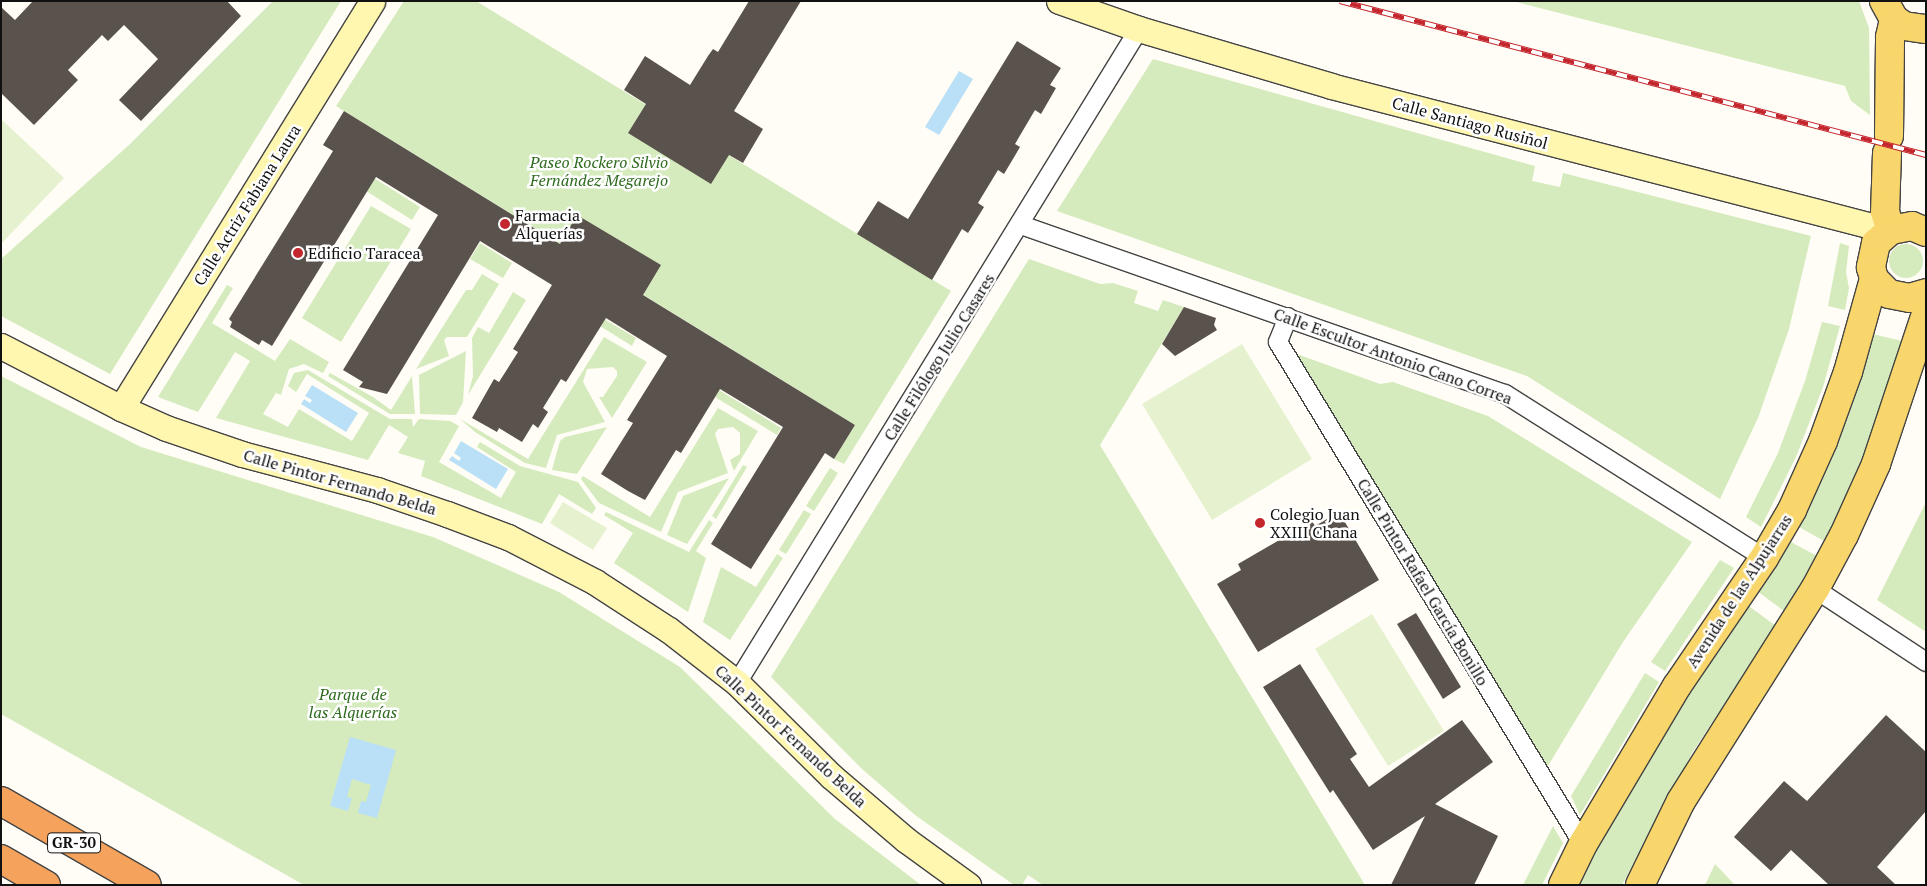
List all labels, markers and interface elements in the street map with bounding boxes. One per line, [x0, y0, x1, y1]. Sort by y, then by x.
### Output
street label: Calle Santiago Rusiñol [1390, 93, 1550, 153]
street label: Calle Actriz Fabiana Laura [189, 121, 305, 289]
park label: Paseo Rockero Silvio Fernández Megarejo [530, 152, 668, 190]
place label: Farmacia Alquerías [515, 205, 583, 243]
marker: Farmacia Alquerías [499, 218, 511, 230]
place label: Edificio Taracea [308, 243, 421, 263]
marker: Edificio Taracea [292, 247, 304, 259]
street label: Calle Filólogo Julio Casares [880, 270, 998, 444]
street label: Calle Escultor Antonio Cano Correa [1271, 304, 1515, 408]
street label: Calle Pintor Fernando Belda [241, 445, 439, 519]
street label: Calle Pintor Rafael García Bonillo [1353, 475, 1493, 689]
place label: Colegio Juan XXIII Chana [1270, 504, 1360, 542]
street label: Avenida de las Alpujarras [1682, 511, 1796, 671]
marker: Colegio Juan XXIII Chana [1254, 517, 1266, 529]
street label: Calle Pintor Fernando Belda [711, 661, 871, 811]
park label: Parque de las Alquerías [309, 684, 397, 722]
road number: GR-30 [46, 830, 102, 856]

